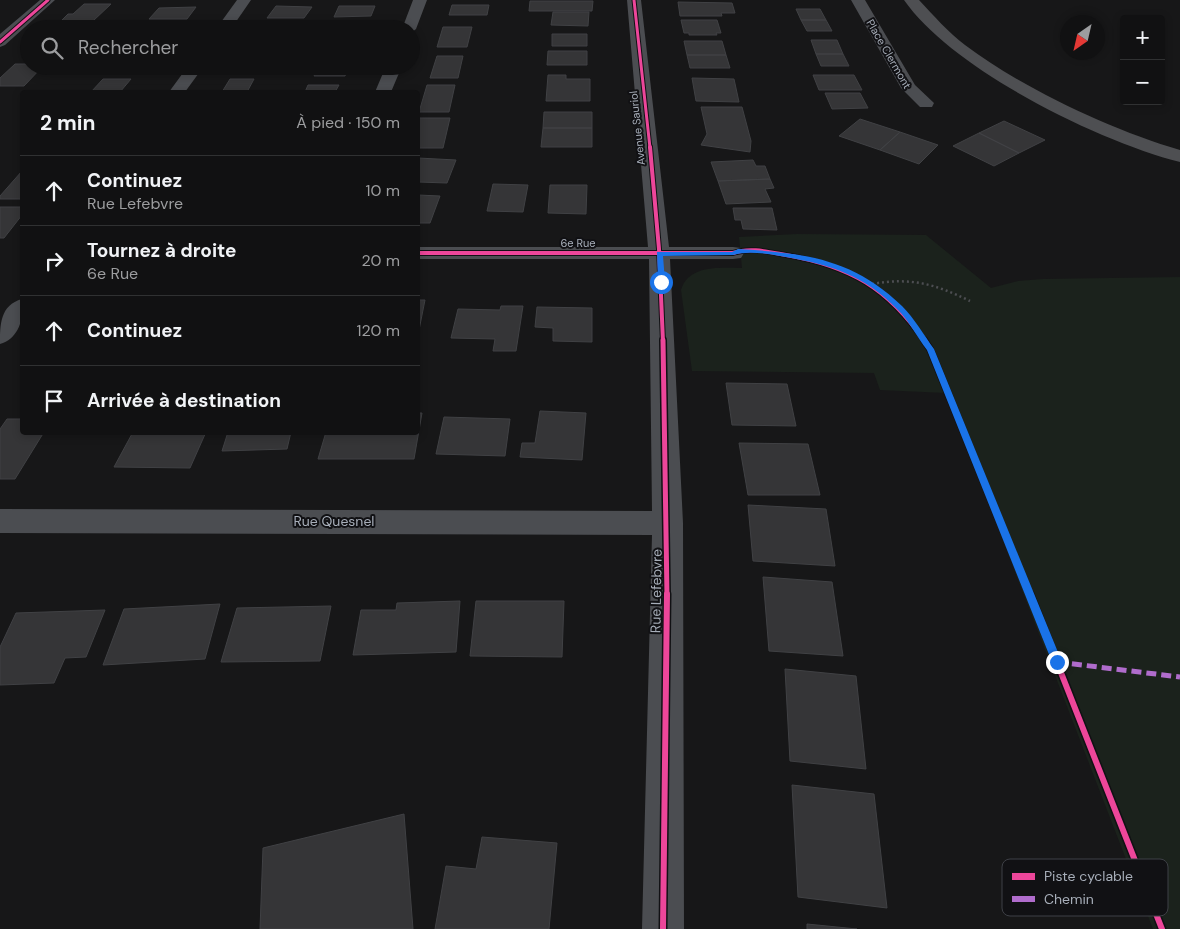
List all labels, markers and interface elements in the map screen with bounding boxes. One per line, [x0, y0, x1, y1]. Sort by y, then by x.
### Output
north arrow [1060, 15, 1105, 60]
map controls [1120, 15, 1165, 105]
button: + [1120, 15, 1165, 60]
street label: Place Clermont [863, 17, 915, 91]
search box [20, 20, 420, 75]
icon: search [38, 34, 66, 62]
text: Rechercher [78, 35, 178, 60]
button: − [1120, 60, 1165, 105]
street label: Avenue Sauriol [626, 90, 648, 166]
text: 2 min [40, 109, 96, 137]
text: À pied · 150 m [296, 112, 400, 133]
text: Continuez [87, 168, 182, 193]
icon: ahead [40, 177, 68, 205]
text: 10 m [366, 180, 400, 201]
text: Rue Lefebvre [87, 193, 183, 214]
street label: 6e Rue [560, 236, 596, 250]
text: Tournez à droite [87, 238, 237, 263]
icon: right [40, 247, 68, 275]
text: 20 m [361, 250, 400, 271]
text: 6e Rue [87, 263, 138, 284]
route start [650, 271, 673, 294]
icon: ahead [40, 317, 68, 345]
text: Continuez [87, 318, 182, 343]
text: 120 m [356, 320, 400, 341]
icon: arrive [40, 387, 68, 415]
text: Arrivée à destination [87, 388, 281, 413]
street label: Rue Quesnel [294, 512, 374, 530]
street label: Rue Lefebvre [646, 549, 666, 633]
route end [1046, 651, 1069, 674]
legend [1002, 859, 1168, 916]
text: Piste cyclable [1044, 867, 1133, 885]
text: Chemin [1044, 890, 1094, 908]

